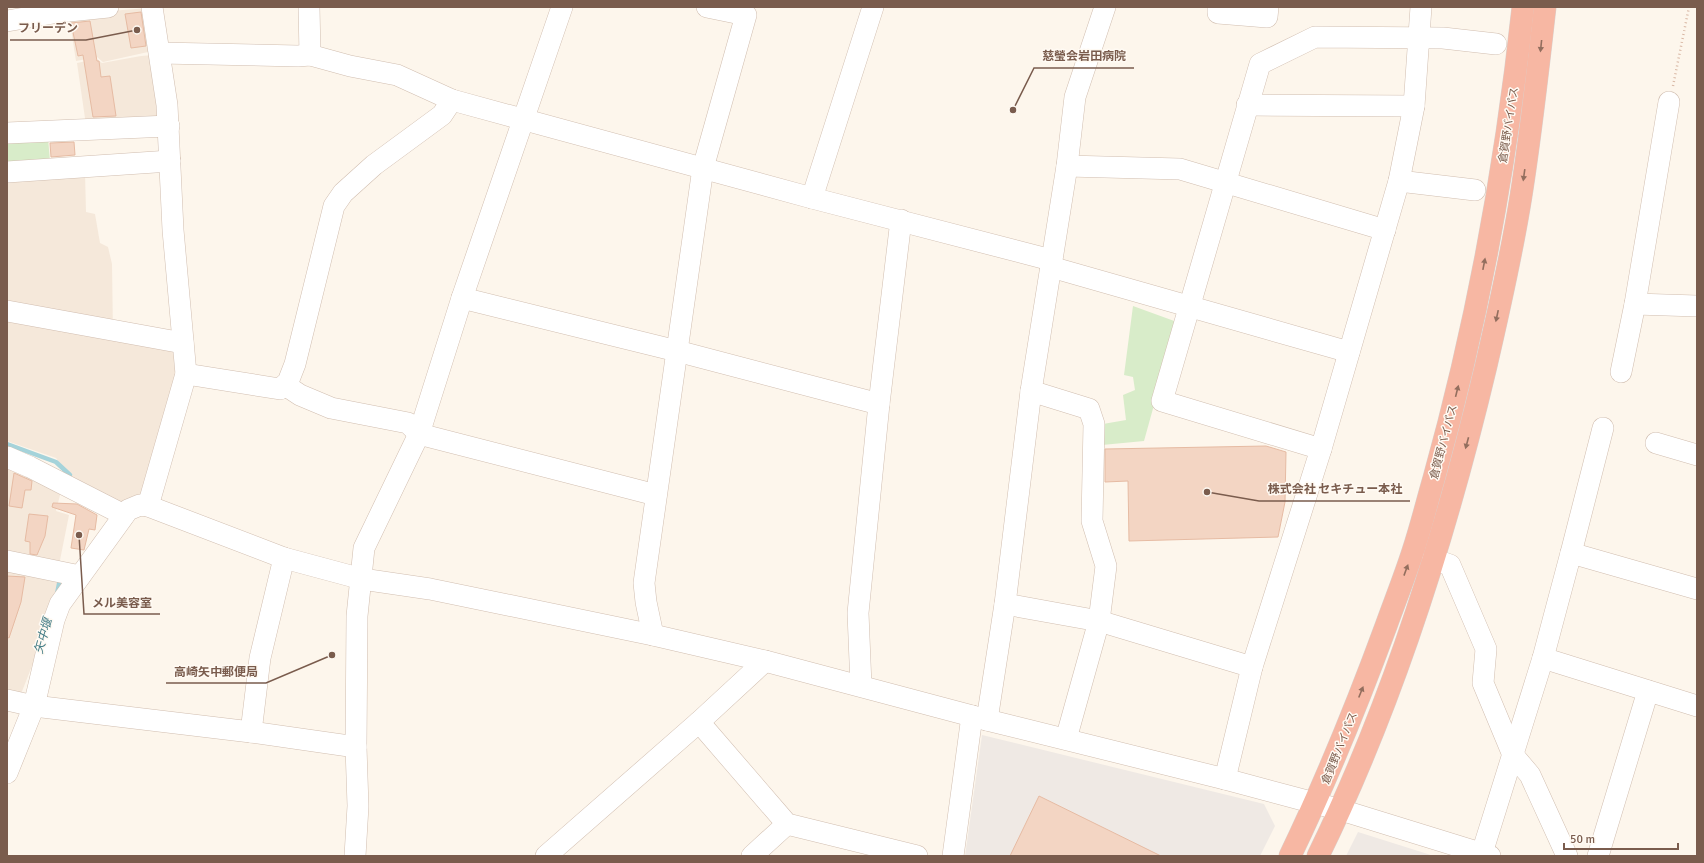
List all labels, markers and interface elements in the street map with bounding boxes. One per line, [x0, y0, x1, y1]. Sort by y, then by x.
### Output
callout: フリーデン [10, 16, 86, 40]
text: フリーデン [18, 21, 78, 36]
one-way arrow [1538, 40, 1544, 52]
callout: 慈瑩会岩田病院 [1034, 44, 1134, 68]
text: 慈瑩会岩田病院 [1042, 49, 1126, 64]
street label: 倉賀野バイパス [1496, 86, 1521, 164]
one-way arrow [1521, 169, 1527, 181]
one-way arrow [1482, 258, 1488, 270]
one-way arrow [1494, 310, 1500, 322]
one-way arrow [1454, 385, 1460, 397]
street label: 倉賀野バイパス [1427, 403, 1460, 481]
one-way arrow [1464, 437, 1470, 449]
callout: 株式会社 セキチュー本社 [1259, 477, 1410, 501]
text: 株式会社 セキチュー本社 [1268, 482, 1402, 497]
one-way arrow [1404, 564, 1410, 576]
callout: メル美容室 [84, 590, 160, 614]
text: メル美容室 [92, 596, 152, 611]
water label: 矢中堰 [31, 615, 56, 656]
callout: 高崎矢中郵便局 [166, 659, 266, 683]
text: 高崎矢中郵便局 [174, 665, 258, 680]
one-way arrow [1359, 685, 1365, 697]
street label: 倉賀野バイパス [1319, 710, 1360, 786]
scale bar [1564, 825, 1678, 851]
text: 50 m [1570, 832, 1595, 847]

